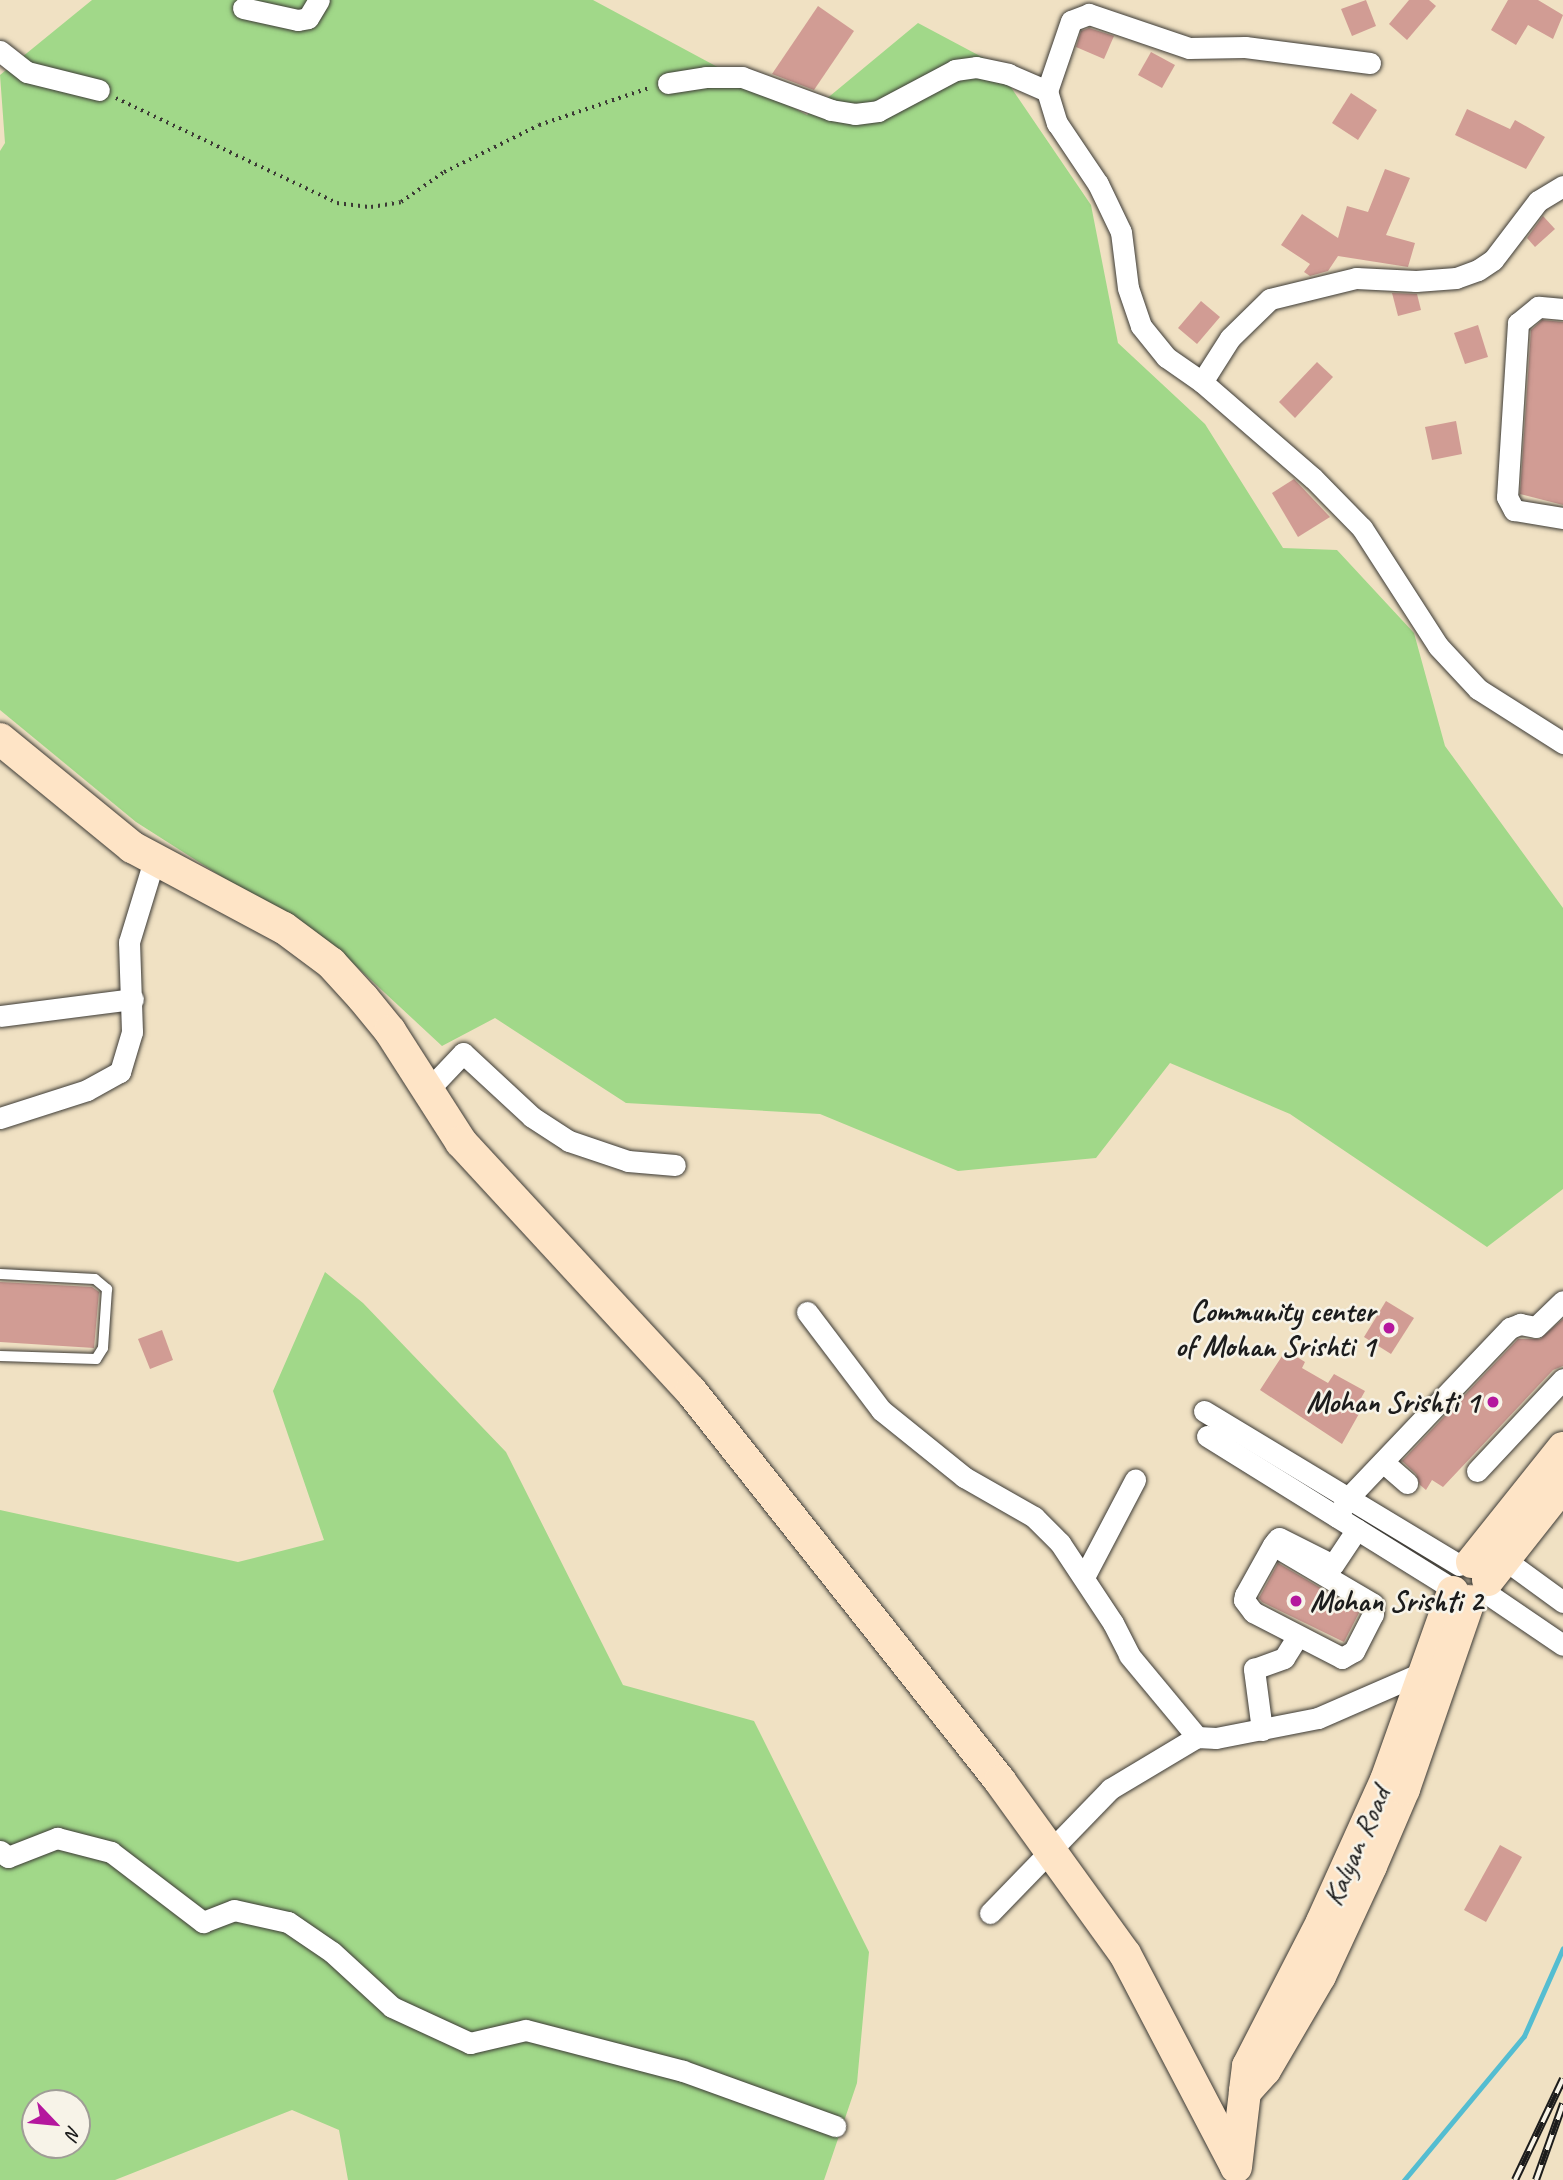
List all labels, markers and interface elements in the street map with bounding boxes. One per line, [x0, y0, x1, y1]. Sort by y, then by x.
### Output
place label: Community center of Mohan Srishti 1 [1175, 1293, 1375, 1364]
marker: Community center of Mohan Srishti 1 [1381, 1320, 1397, 1336]
place label: Mohan Srishti 1 [1306, 1384, 1479, 1420]
marker: Mohan Srishti 1 [1485, 1394, 1501, 1410]
place label: Mohan Srishti 2 [1310, 1583, 1483, 1619]
marker: Mohan Srishti 2 [1288, 1593, 1304, 1609]
street label: Kalyan Road [1314, 1782, 1398, 1910]
north arrow [21, 2089, 91, 2159]
text: N [60, 2122, 86, 2143]

